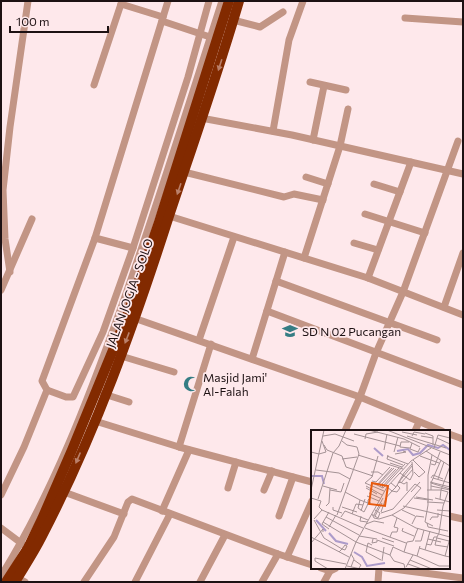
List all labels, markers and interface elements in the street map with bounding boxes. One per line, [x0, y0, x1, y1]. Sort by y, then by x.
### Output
scale bar [10, 8, 108, 34]
text: 100 m [16, 14, 50, 28]
one-way arrow [216, 60, 222, 72]
one-way arrow [175, 183, 181, 195]
street label: JALAN JOGJA - SOLO [103, 236, 156, 350]
school or university icon: SD N 02 Pucangan [281, 322, 299, 340]
place label: SD N 02 Pucangan [302, 324, 401, 338]
one-way arrow [124, 332, 130, 344]
place label: Masjid Jami' Al-Falah [203, 370, 267, 398]
mosque icon: Masjid Jami' Al-Falah [182, 375, 200, 393]
inset map [311, 430, 450, 569]
one-way arrow [75, 453, 81, 465]

